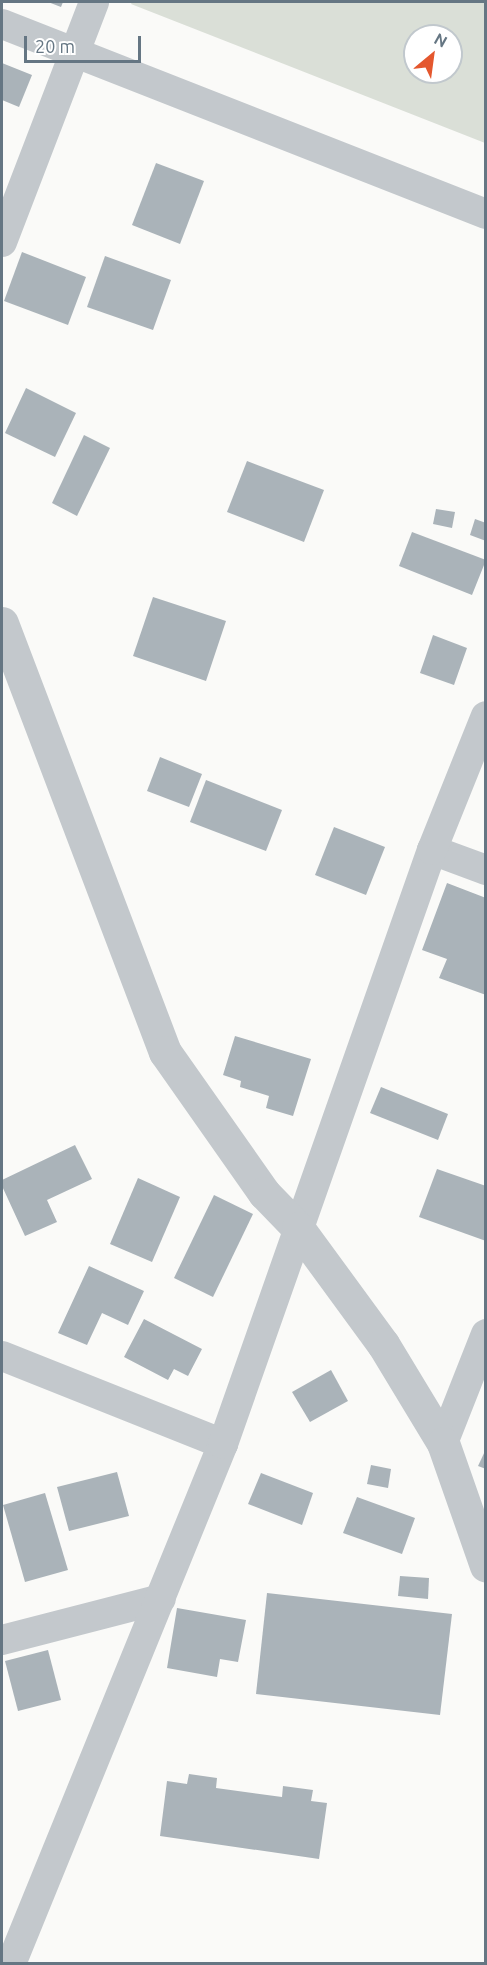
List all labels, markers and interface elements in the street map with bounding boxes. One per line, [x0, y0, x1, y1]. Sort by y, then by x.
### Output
scale bar [27, 24, 144, 62]
north arrow [403, 24, 463, 84]
text: N [431, 29, 450, 51]
text: 20 m [35, 36, 75, 56]

